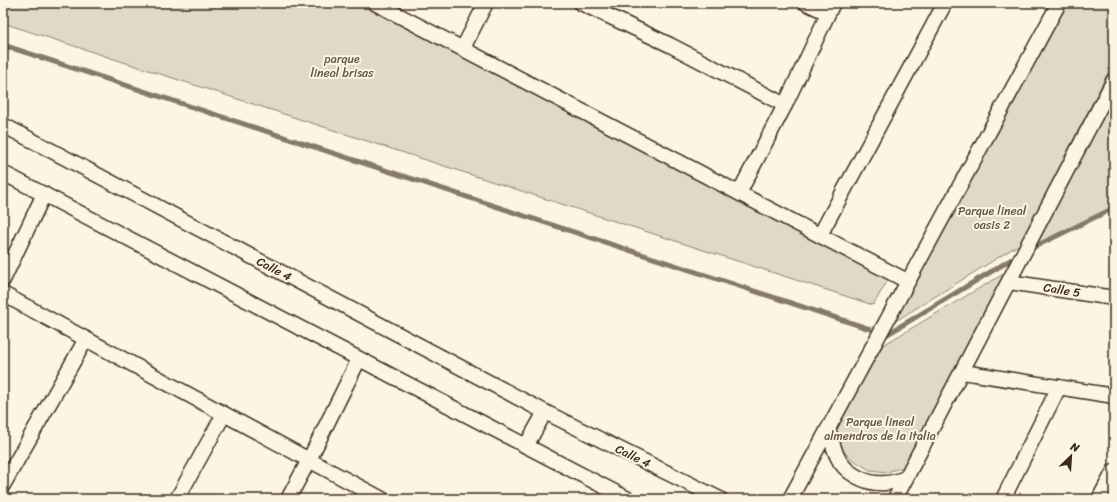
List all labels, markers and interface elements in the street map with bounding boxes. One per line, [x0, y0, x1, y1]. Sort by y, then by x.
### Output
park label: parque lineal brisas [310, 48, 374, 84]
park label: Parque lineal oasis 2 [958, 200, 1027, 236]
street label: Calle 4 [252, 251, 296, 288]
street label: Calle 5 [1042, 276, 1082, 304]
park label: Parque lineal almendros de la italia [824, 411, 936, 447]
north arrow [1051, 436, 1091, 476]
text: N [1067, 437, 1083, 458]
street label: Calle 4 [611, 438, 655, 474]

